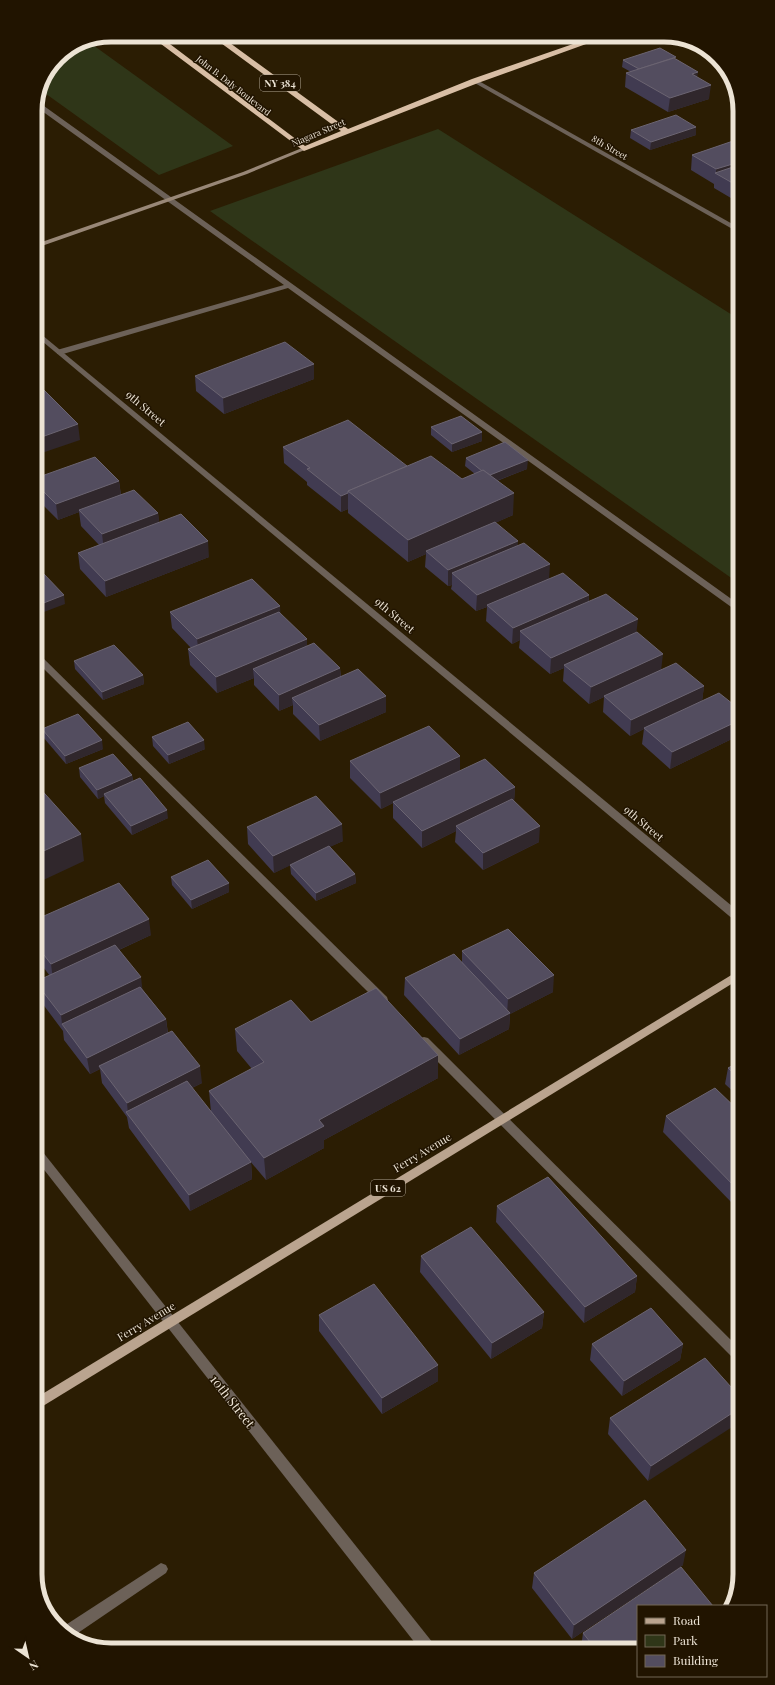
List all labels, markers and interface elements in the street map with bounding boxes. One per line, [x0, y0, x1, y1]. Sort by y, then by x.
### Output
street label: John B. Daly Boulevard [194, 52, 274, 118]
road number: NY 384 [260, 75, 300, 91]
street label: Niagara Street [289, 115, 347, 149]
street label: 8th Street [590, 132, 631, 162]
street label: 9th Street [123, 387, 169, 429]
street label: 9th Street [372, 594, 418, 636]
street label: 9th Street [621, 802, 667, 844]
street label: Ferry Avenue [390, 1129, 454, 1175]
road number: US 62 [371, 1180, 405, 1196]
street label: Ferry Avenue [114, 1298, 178, 1344]
street label: 10th Street [207, 1371, 259, 1431]
legend [637, 1605, 767, 1677]
text: Road [673, 1612, 700, 1628]
text: Park [673, 1632, 698, 1648]
north arrow [8, 1637, 48, 1677]
text: Building [673, 1652, 719, 1668]
text: N [26, 1657, 41, 1674]

